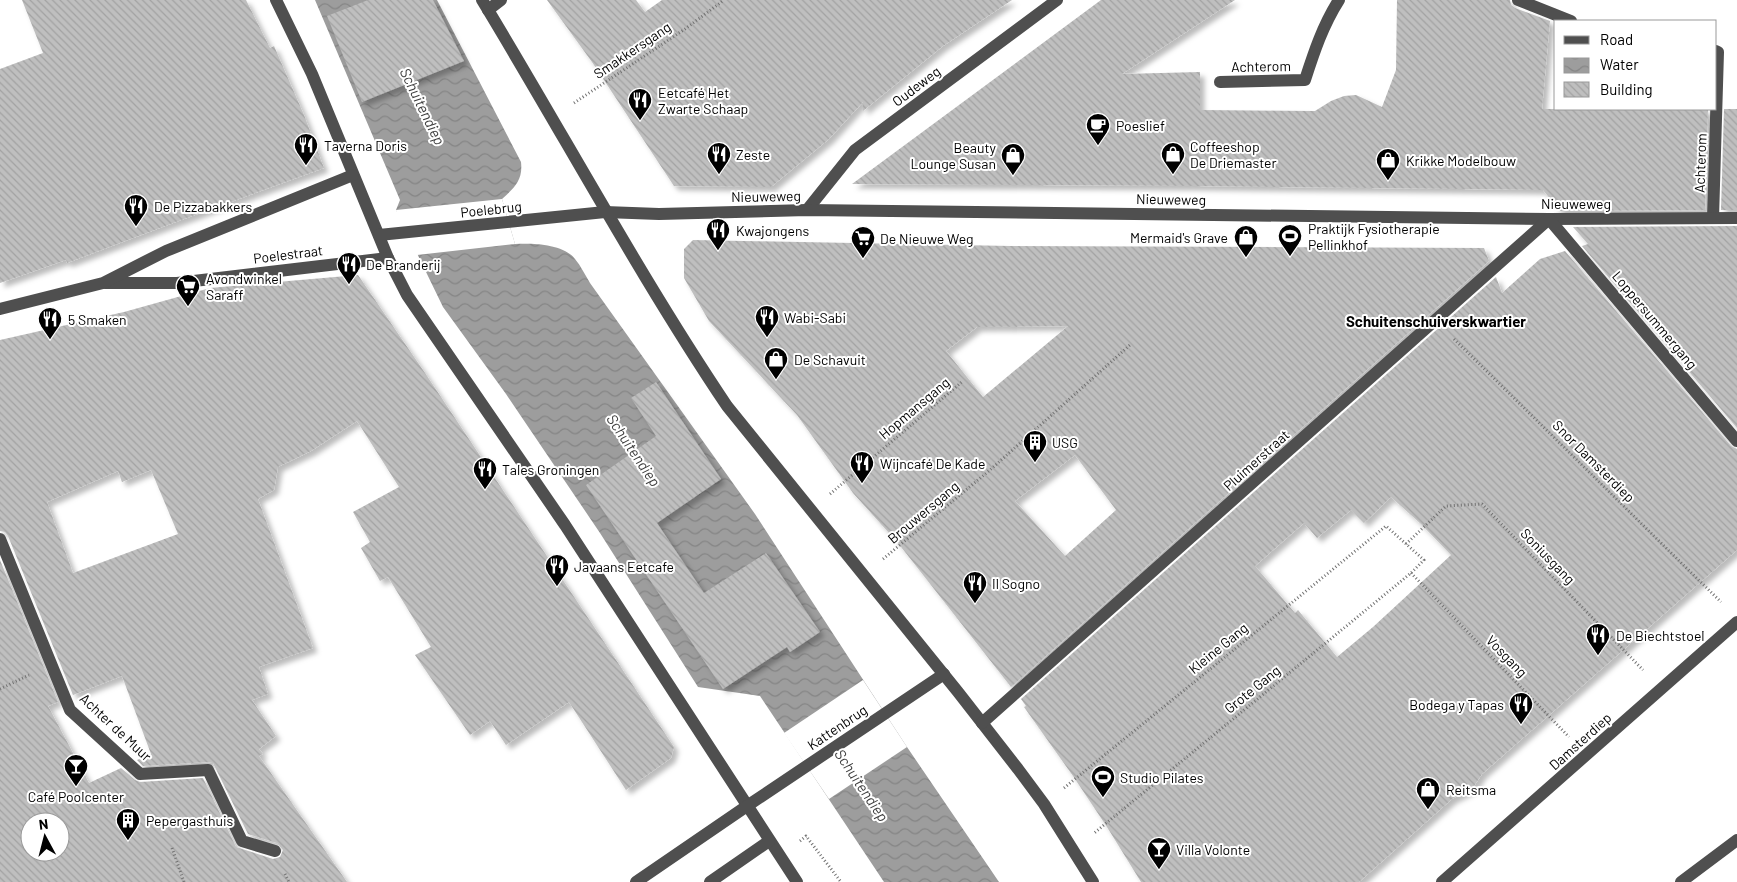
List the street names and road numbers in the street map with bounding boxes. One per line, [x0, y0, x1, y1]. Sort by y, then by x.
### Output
street label: Smakkersgang [590, 18, 674, 82]
street label: Achterom [1231, 57, 1291, 75]
street label: Oudeweg [889, 62, 943, 110]
street label: Achterom [1690, 133, 1710, 193]
street label: Nieuweweg [731, 187, 801, 205]
street label: Nieuweweg [1136, 190, 1206, 208]
street label: Nieuweweg [1541, 195, 1611, 212]
street label: Poelebrug [460, 197, 522, 221]
street label: Poelestraat [252, 241, 324, 267]
street label: Loppersummergang [1609, 267, 1701, 373]
street label: Hopmansgang [875, 373, 953, 443]
street label: Snor Damsterdiep [1549, 416, 1639, 506]
street label: Pluimerstraat [1220, 426, 1292, 494]
street label: Brouwersgang [884, 477, 962, 547]
street label: Soniusgang [1517, 525, 1579, 587]
street label: Kleine Gang [1185, 619, 1251, 677]
street label: Vosgang [1483, 632, 1531, 680]
street label: Grote Gang [1221, 661, 1283, 717]
street label: Achter de Muur [77, 690, 155, 764]
street label: Kattenbrug [804, 701, 870, 753]
street label: Damsterdiep [1545, 709, 1615, 773]

